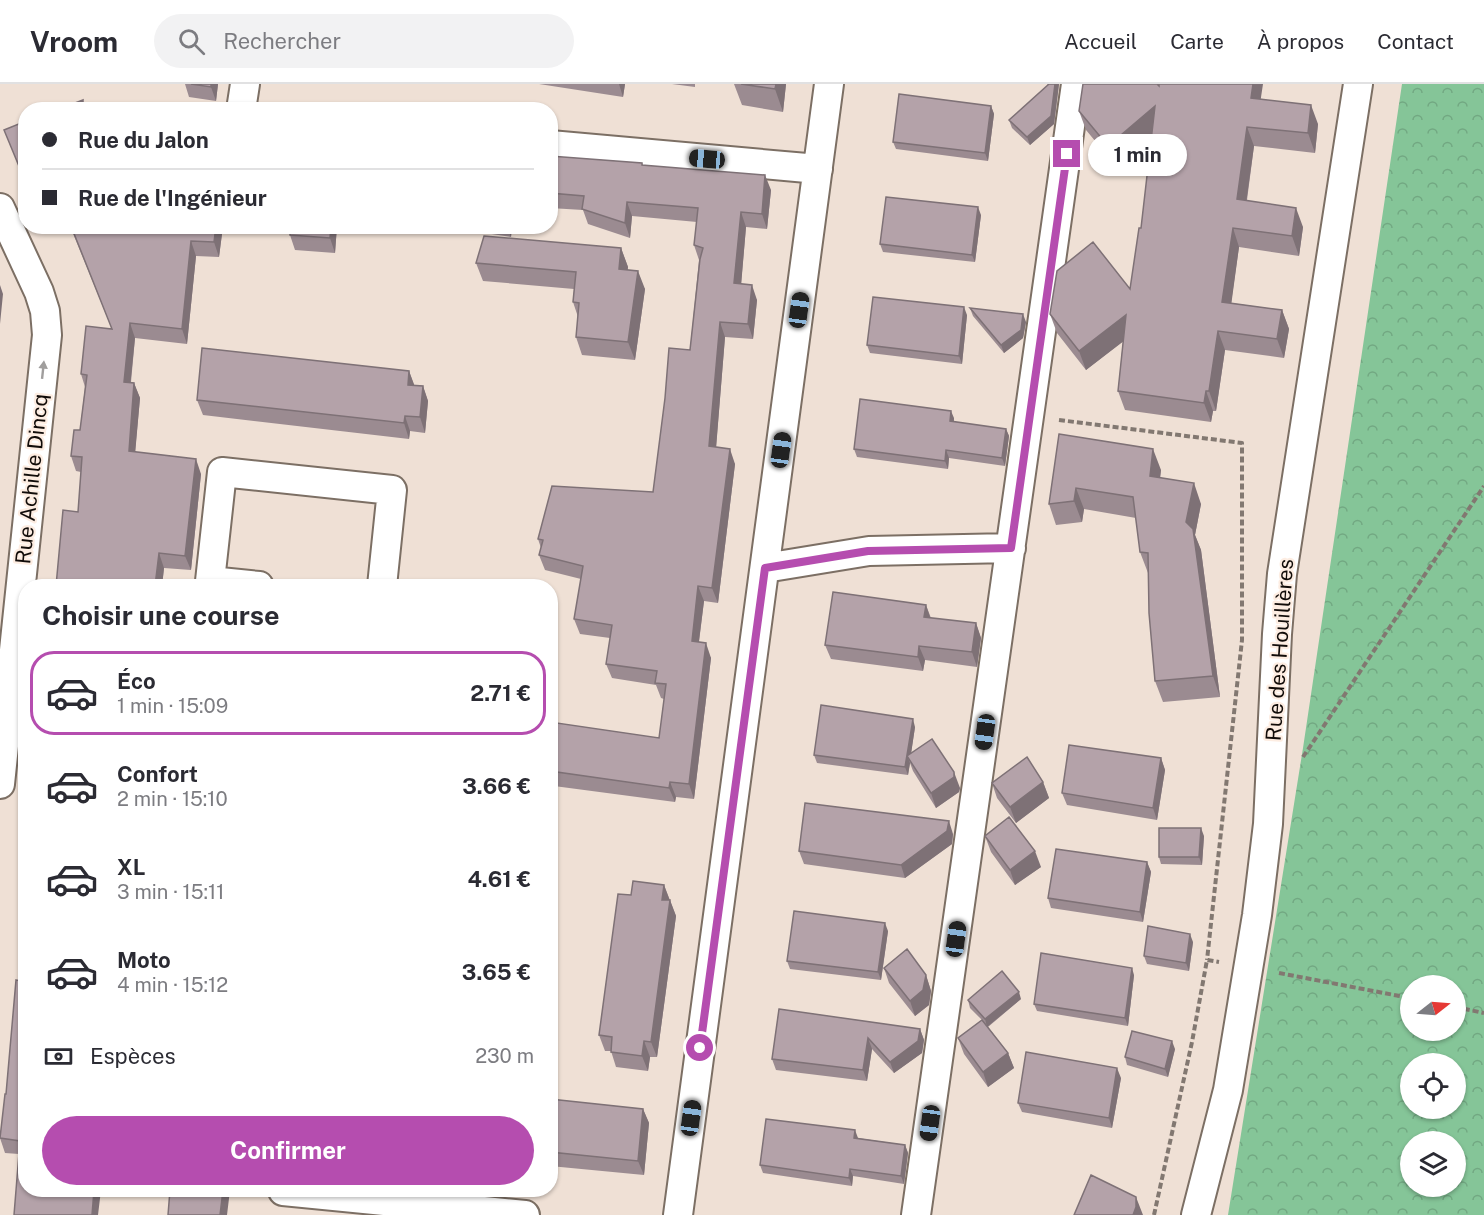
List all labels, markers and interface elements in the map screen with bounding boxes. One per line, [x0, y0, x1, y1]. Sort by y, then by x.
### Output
search box [154, 14, 574, 68]
text: Vroom [30, 25, 118, 58]
icon: search [175, 25, 208, 58]
text: Rechercher [223, 28, 341, 54]
text: Accueil [1064, 29, 1137, 54]
text: Carte [1170, 29, 1224, 54]
text: À propos [1257, 29, 1344, 54]
text: Contact [1377, 29, 1454, 54]
text: Rue du Jalon [78, 127, 209, 153]
callout: 1 min [1088, 133, 1187, 175]
route end [1053, 140, 1080, 167]
text: 1 min [1113, 143, 1162, 167]
car [688, 148, 726, 170]
text: Rue de l'Ingénieur [78, 185, 267, 211]
car [788, 291, 810, 329]
one-way arrow [38, 361, 48, 380]
street label: Rue Achille Dincq [10, 393, 53, 565]
car [770, 431, 792, 469]
street label: Rue des Houillères [1261, 558, 1298, 742]
text: Choisir une course [42, 599, 280, 631]
icon: car [45, 666, 99, 720]
text: Éco [117, 668, 156, 694]
text: 2.71 € [470, 680, 531, 706]
text: 1 min · 15:09 [117, 694, 228, 718]
car [974, 713, 996, 751]
icon: car [45, 759, 99, 813]
text: Confort [117, 761, 198, 787]
text: 3.66 € [462, 773, 531, 799]
text: 2 min · 15:10 [117, 787, 228, 811]
icon: car [45, 852, 99, 906]
text: XL [117, 854, 145, 880]
text: 4.61 € [467, 866, 531, 892]
text: 3 min · 15:11 [117, 880, 224, 904]
car [945, 920, 967, 958]
icon: car [45, 945, 99, 999]
text: Moto [117, 947, 171, 973]
text: 3.65 € [462, 959, 531, 985]
text: 4 min · 15:12 [117, 973, 228, 997]
north arrow [1400, 975, 1466, 1041]
map controls [1400, 975, 1466, 1197]
route start [686, 1034, 713, 1061]
icon: cash [42, 1040, 75, 1073]
text: Espèces [90, 1043, 176, 1069]
text: 230 m [475, 1044, 534, 1068]
button: locate [1400, 1053, 1466, 1119]
car [680, 1099, 702, 1137]
car [919, 1104, 941, 1142]
button: Confirmer [42, 1116, 534, 1185]
button: layers [1400, 1131, 1466, 1197]

